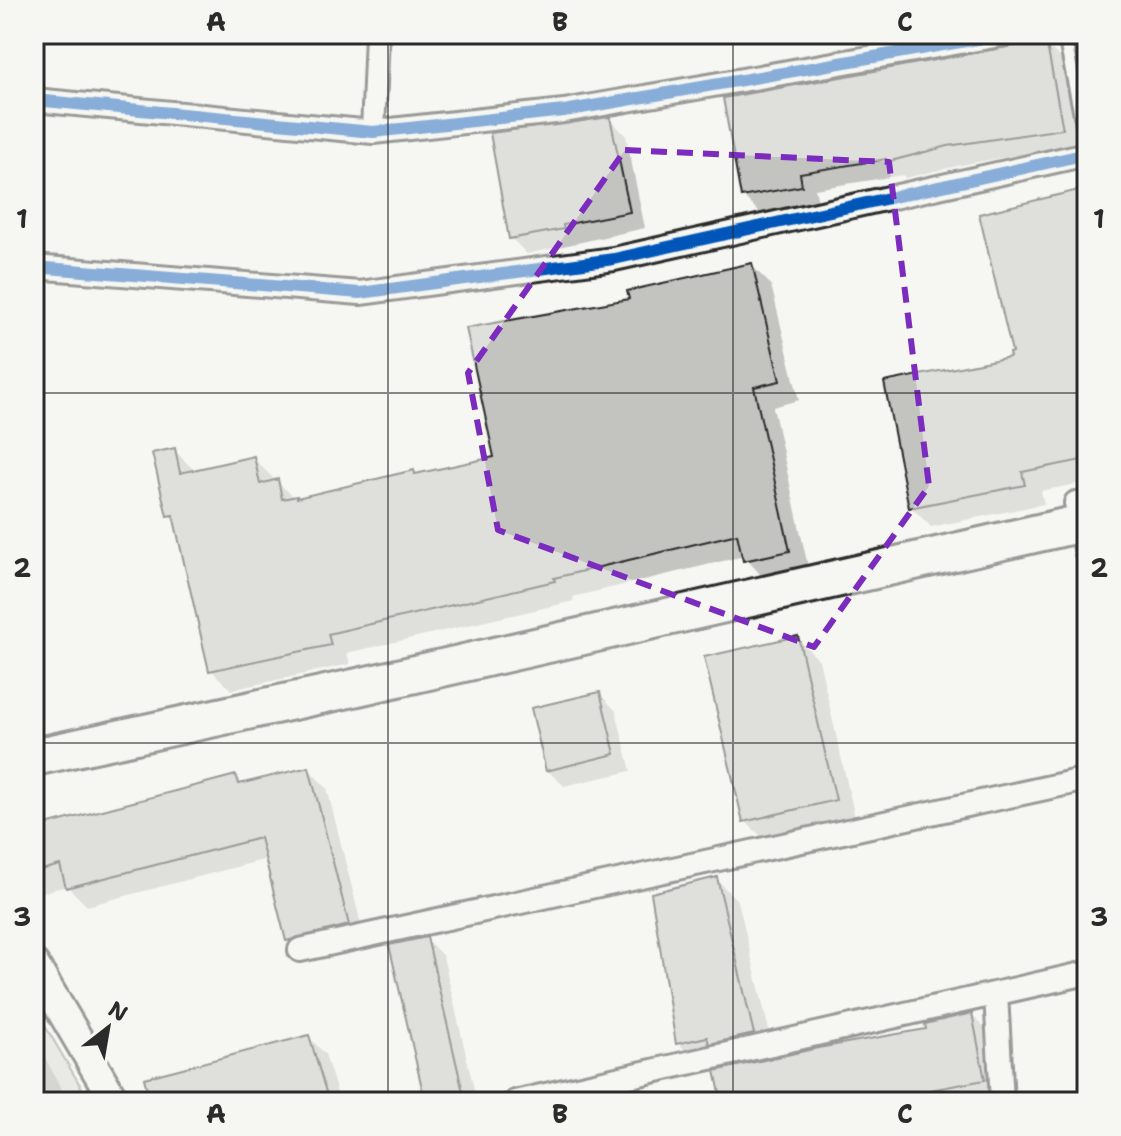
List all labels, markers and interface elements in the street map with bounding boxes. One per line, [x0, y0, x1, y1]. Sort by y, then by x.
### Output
text: A [206, 4, 226, 39]
text: B [552, 4, 568, 39]
text: C [897, 4, 913, 39]
text: 1 [16, 201, 28, 236]
text: 1 [1093, 201, 1105, 236]
text: 2 [13, 550, 31, 585]
text: 2 [1090, 550, 1108, 585]
text: 3 [13, 899, 31, 934]
text: 3 [1090, 899, 1108, 934]
north arrow [68, 988, 148, 1068]
text: N [103, 994, 133, 1028]
text: A [206, 1096, 226, 1131]
text: B [552, 1096, 568, 1131]
text: C [897, 1096, 913, 1131]

